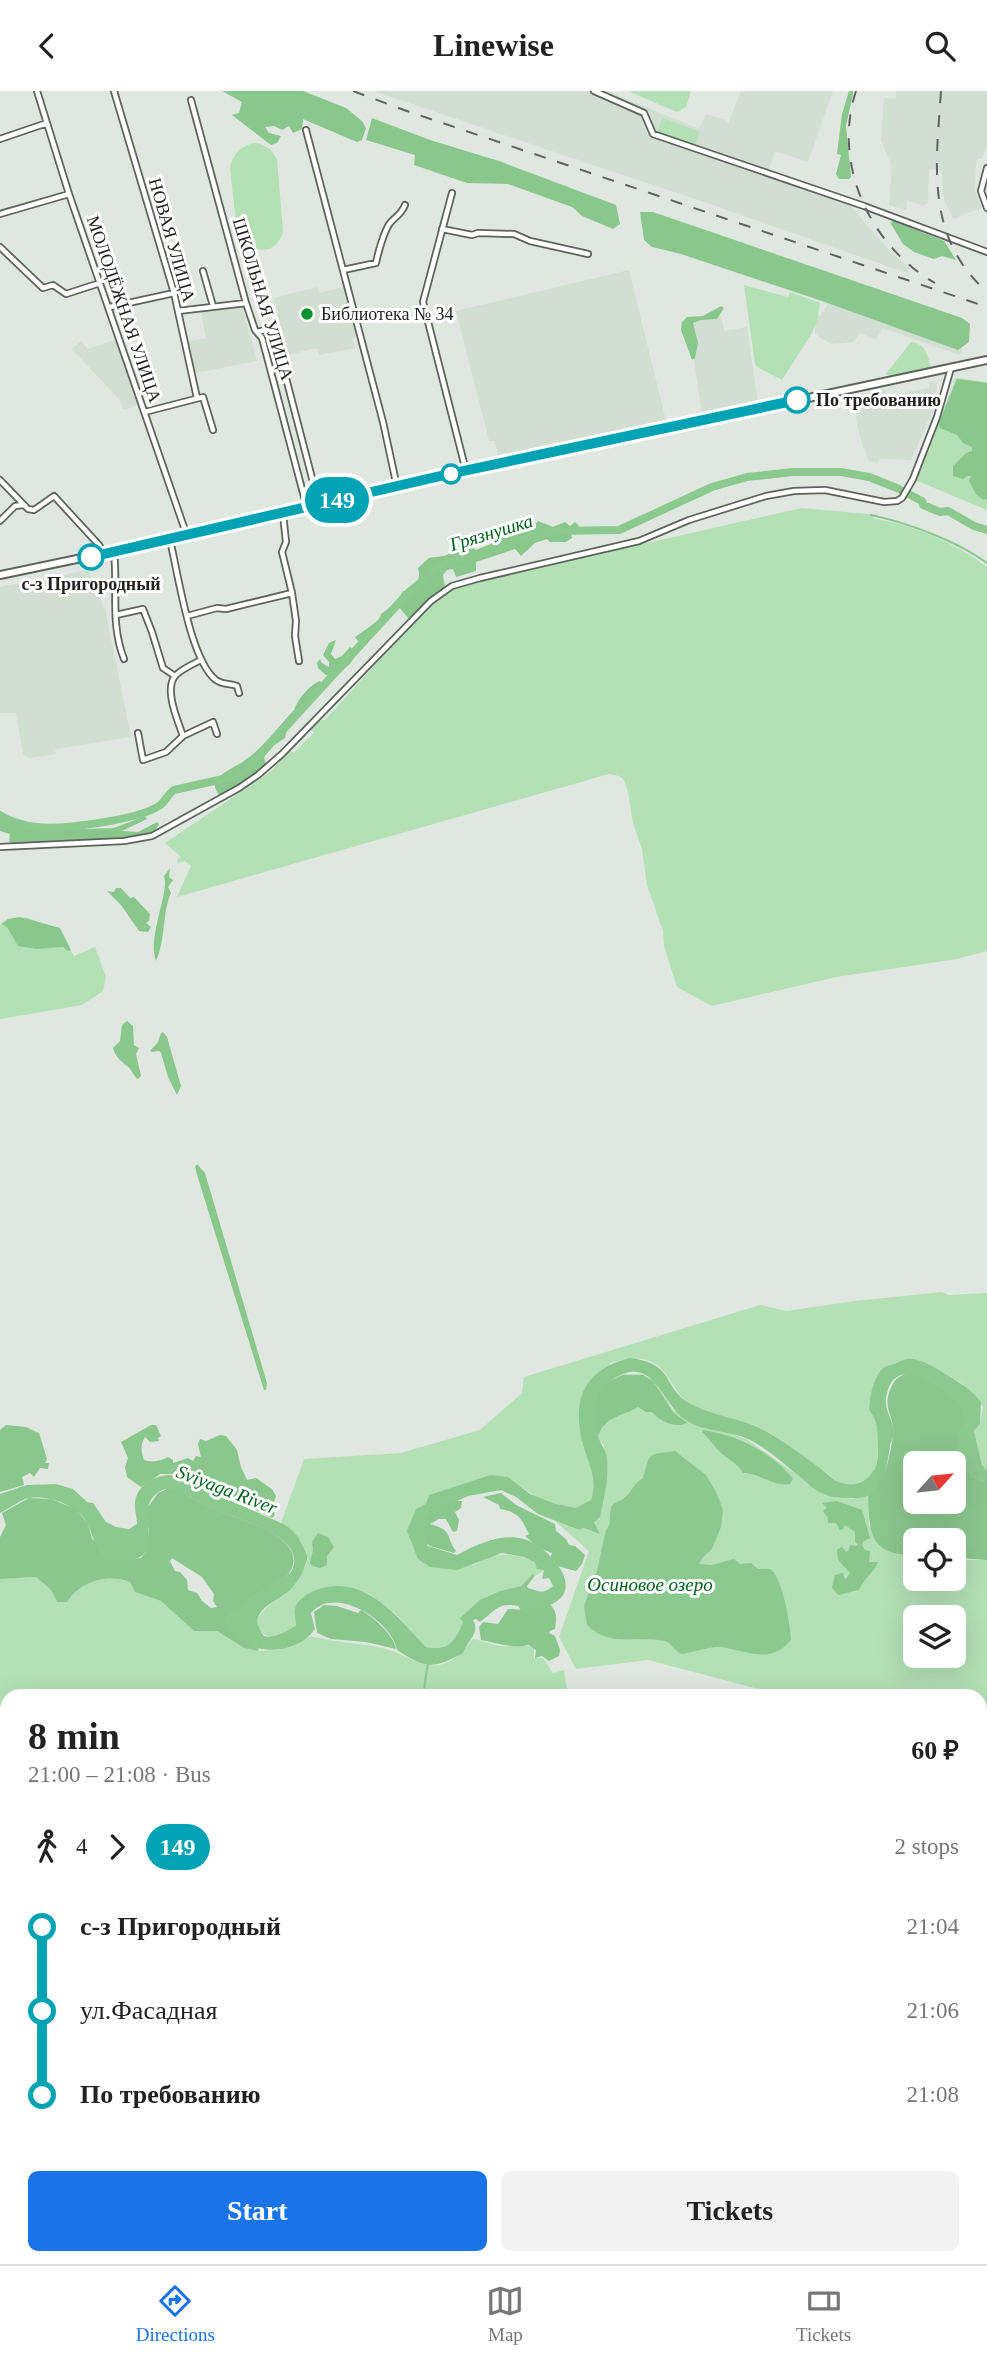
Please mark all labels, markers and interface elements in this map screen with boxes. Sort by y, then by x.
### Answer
icon: back [28,27,66,65]
text: Linewise [433,27,554,63]
icon: search [921,27,959,65]
street label: НОВАЯ УЛИЦА [145,176,199,304]
street label: МОЛОДЁЖНАЯ УЛИЦА [83,213,165,405]
street label: ШКОЛЬНАЯ УЛИЦА [229,215,297,383]
place label: Библиотека № 34 [321,304,454,324]
marker: Библиотека № 34 [299,306,315,322]
marker: По требованию [784,387,810,413]
place label: По требованию [816,390,941,410]
unlabelled marker [441,464,461,484]
line badge: 149 [297,477,377,523]
text: 149 [319,487,355,513]
water label: Грязнушка [446,510,535,555]
marker: с-з Пригородный [78,544,104,570]
place label: с-з Пригородный [21,574,161,594]
north arrow [903,1451,966,1514]
map controls [903,1451,966,1668]
water label: Sviyaga River [174,1461,281,1518]
button: locate [903,1528,966,1591]
water label: Осиновое озеро [587,1574,713,1595]
button: layers [903,1605,966,1668]
text: 8 min [28,1715,120,1757]
text: 60 ₽ [911,1736,959,1765]
text: 21:00 – 21:08 · Bus [28,1762,211,1787]
icon: walk [28,1828,66,1866]
icon: forward [98,1828,136,1866]
text: 4 [76,1834,88,1859]
text: 149 [160,1834,196,1860]
text: 2 stops [894,1834,959,1859]
text: с-з Пригородный [80,1912,281,1941]
text: 21:04 [907,1914,959,1939]
text: ул.Фасадная [80,1996,217,2025]
text: 21:06 [907,1998,959,2023]
text: По требованию [80,2080,261,2109]
text: 21:08 [907,2082,959,2107]
button: Start [28,2171,487,2251]
button: Tickets [501,2171,959,2251]
tab: Directions [136,2282,215,2346]
tab: Map [486,2282,524,2346]
tab: Tickets [796,2282,851,2346]

